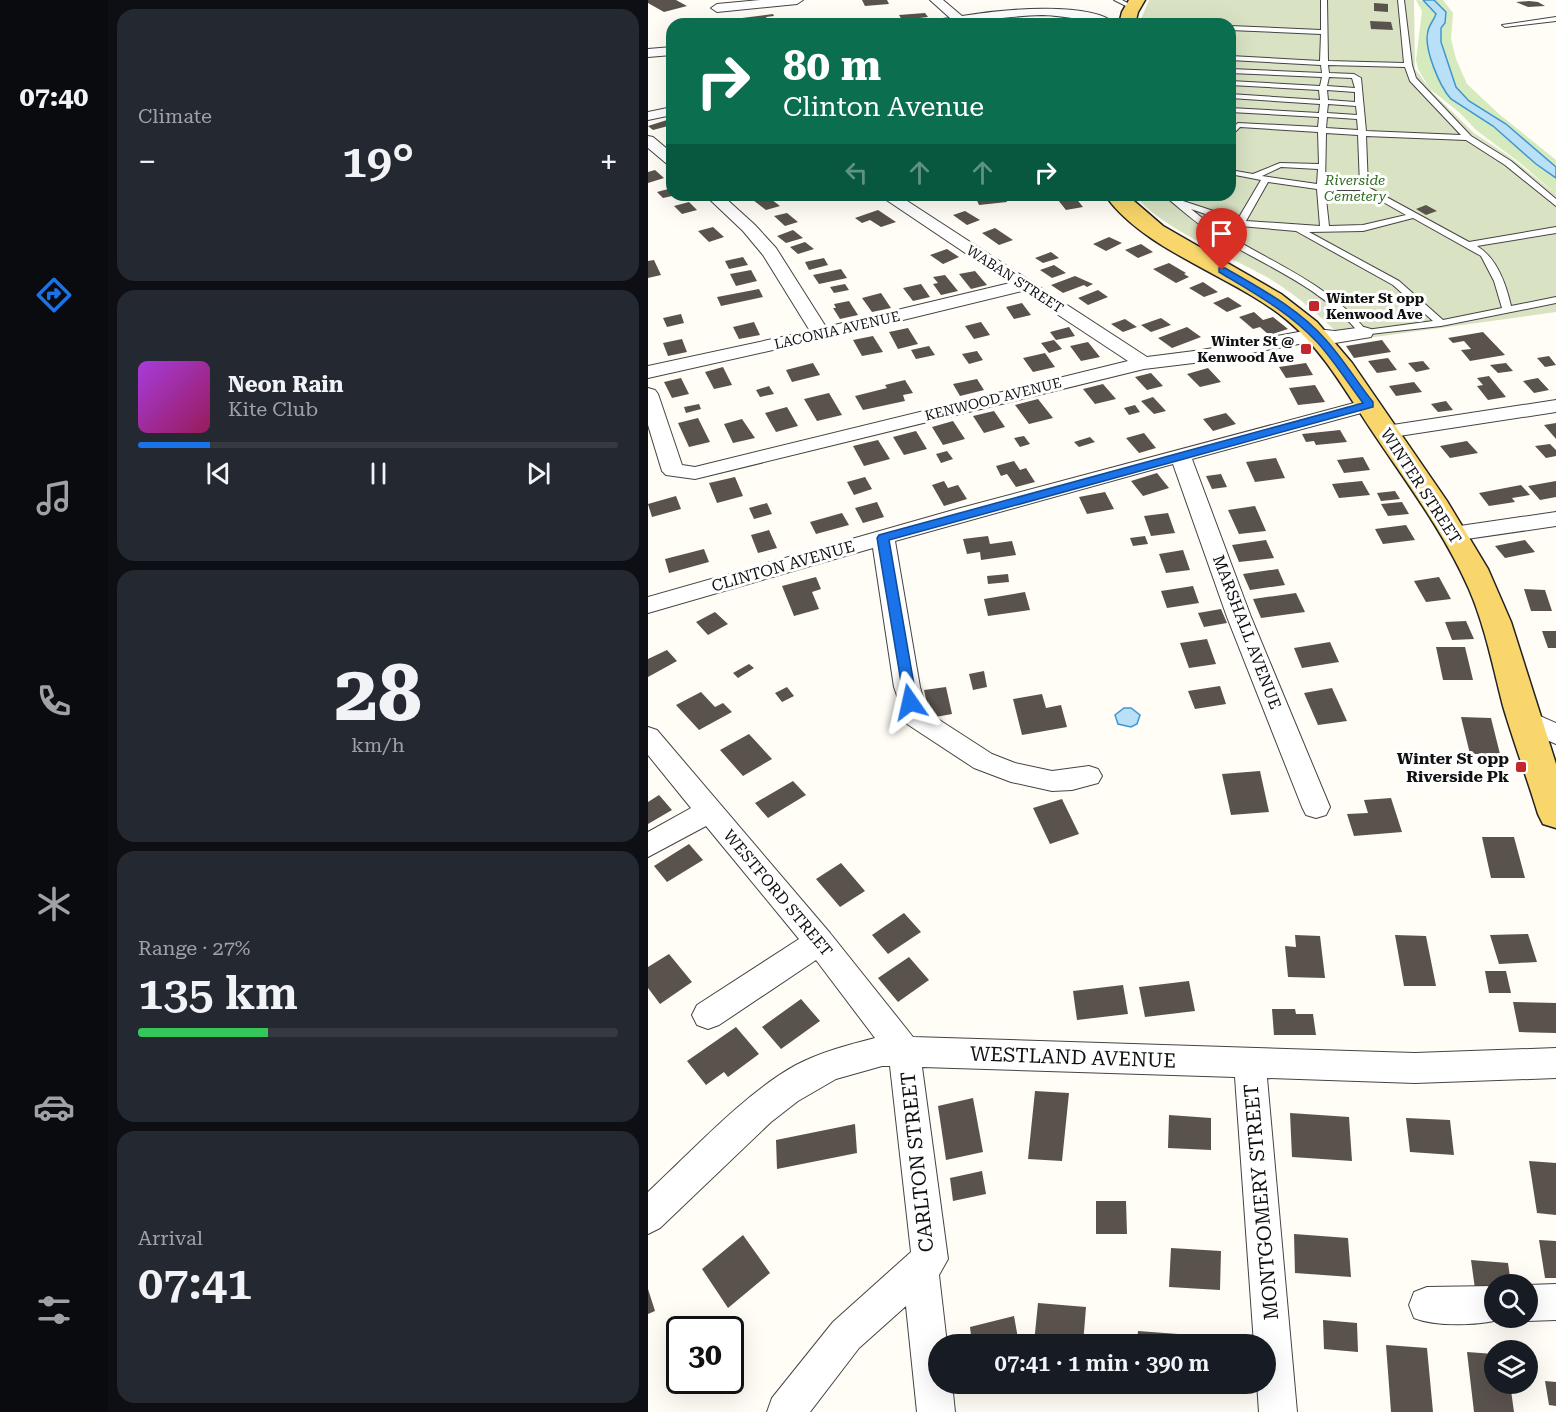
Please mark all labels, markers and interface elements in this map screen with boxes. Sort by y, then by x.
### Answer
text: 80 m [783,41,881,90]
icon: right [684,42,762,120]
text: 07:40 [20,81,88,113]
text: Clinton Avenue [783,91,984,123]
text: Climate [138,104,212,128]
text: 19° [342,135,414,188]
text: − [138,142,156,181]
text: + [600,142,618,181]
icon: left [840,156,873,189]
icon: ahead [903,156,936,189]
icon: ahead [966,156,999,189]
icon: right [1029,156,1062,189]
park label: Riverside Cemetery [1324,172,1387,204]
pin [1196,208,1247,270]
icon: arrive [1205,217,1238,250]
street label: WABAN STREET [964,242,1066,316]
icon: directions [33,274,75,316]
place label: Winter St opp Kenwood Ave [1326,290,1424,322]
marker: Winter St opp Kenwood Ave [1307,299,1321,313]
street label: LACONIA AVENUE [773,308,901,352]
place label: Winter St @ Kenwood Ave [1197,333,1294,365]
marker: Winter St @ Kenwood Ave [1299,342,1313,356]
text: Neon Rain [228,372,343,397]
street label: KENWOOD AVENUE [923,374,1063,424]
text: Kite Club [228,397,318,421]
street label: WINTER STREET [1377,425,1466,548]
icon: previous [202,457,235,490]
icon: pause [362,457,395,490]
icon: next [522,457,555,490]
icon: music [33,477,75,519]
street label: CLINTON AVENUE [709,537,857,595]
street label: MARSHALL AVENUE [1209,552,1285,712]
text: 28 [334,648,422,739]
position arrow [878,670,942,734]
icon: phone [33,680,75,722]
text: km/h [351,733,405,757]
place label: Winter St opp Riverside Pk [1397,749,1509,786]
marker: Winter St opp Riverside Pk [1514,760,1528,774]
street label: WESTFORD STREET [720,826,837,960]
icon: climate [33,883,75,925]
text: Range · 27% [138,936,250,960]
text: 135 km [138,967,298,1020]
street label: WESTLAND AVENUE [970,1041,1176,1073]
street label: CARLTON STREET [896,1070,938,1254]
street label: MONTGOMERY STREET [1239,1083,1283,1321]
icon: car [33,1086,75,1128]
text: Arrival [138,1226,203,1250]
text: 07:41 [138,1257,252,1310]
map controls [1484,1274,1538,1394]
button: search [1484,1274,1538,1328]
icon: filters [33,1289,75,1331]
speed limit sign: 30 [666,1316,744,1394]
button: layers [1484,1340,1538,1394]
text: 07:41 · 1 min · 390 m [995,1351,1209,1376]

